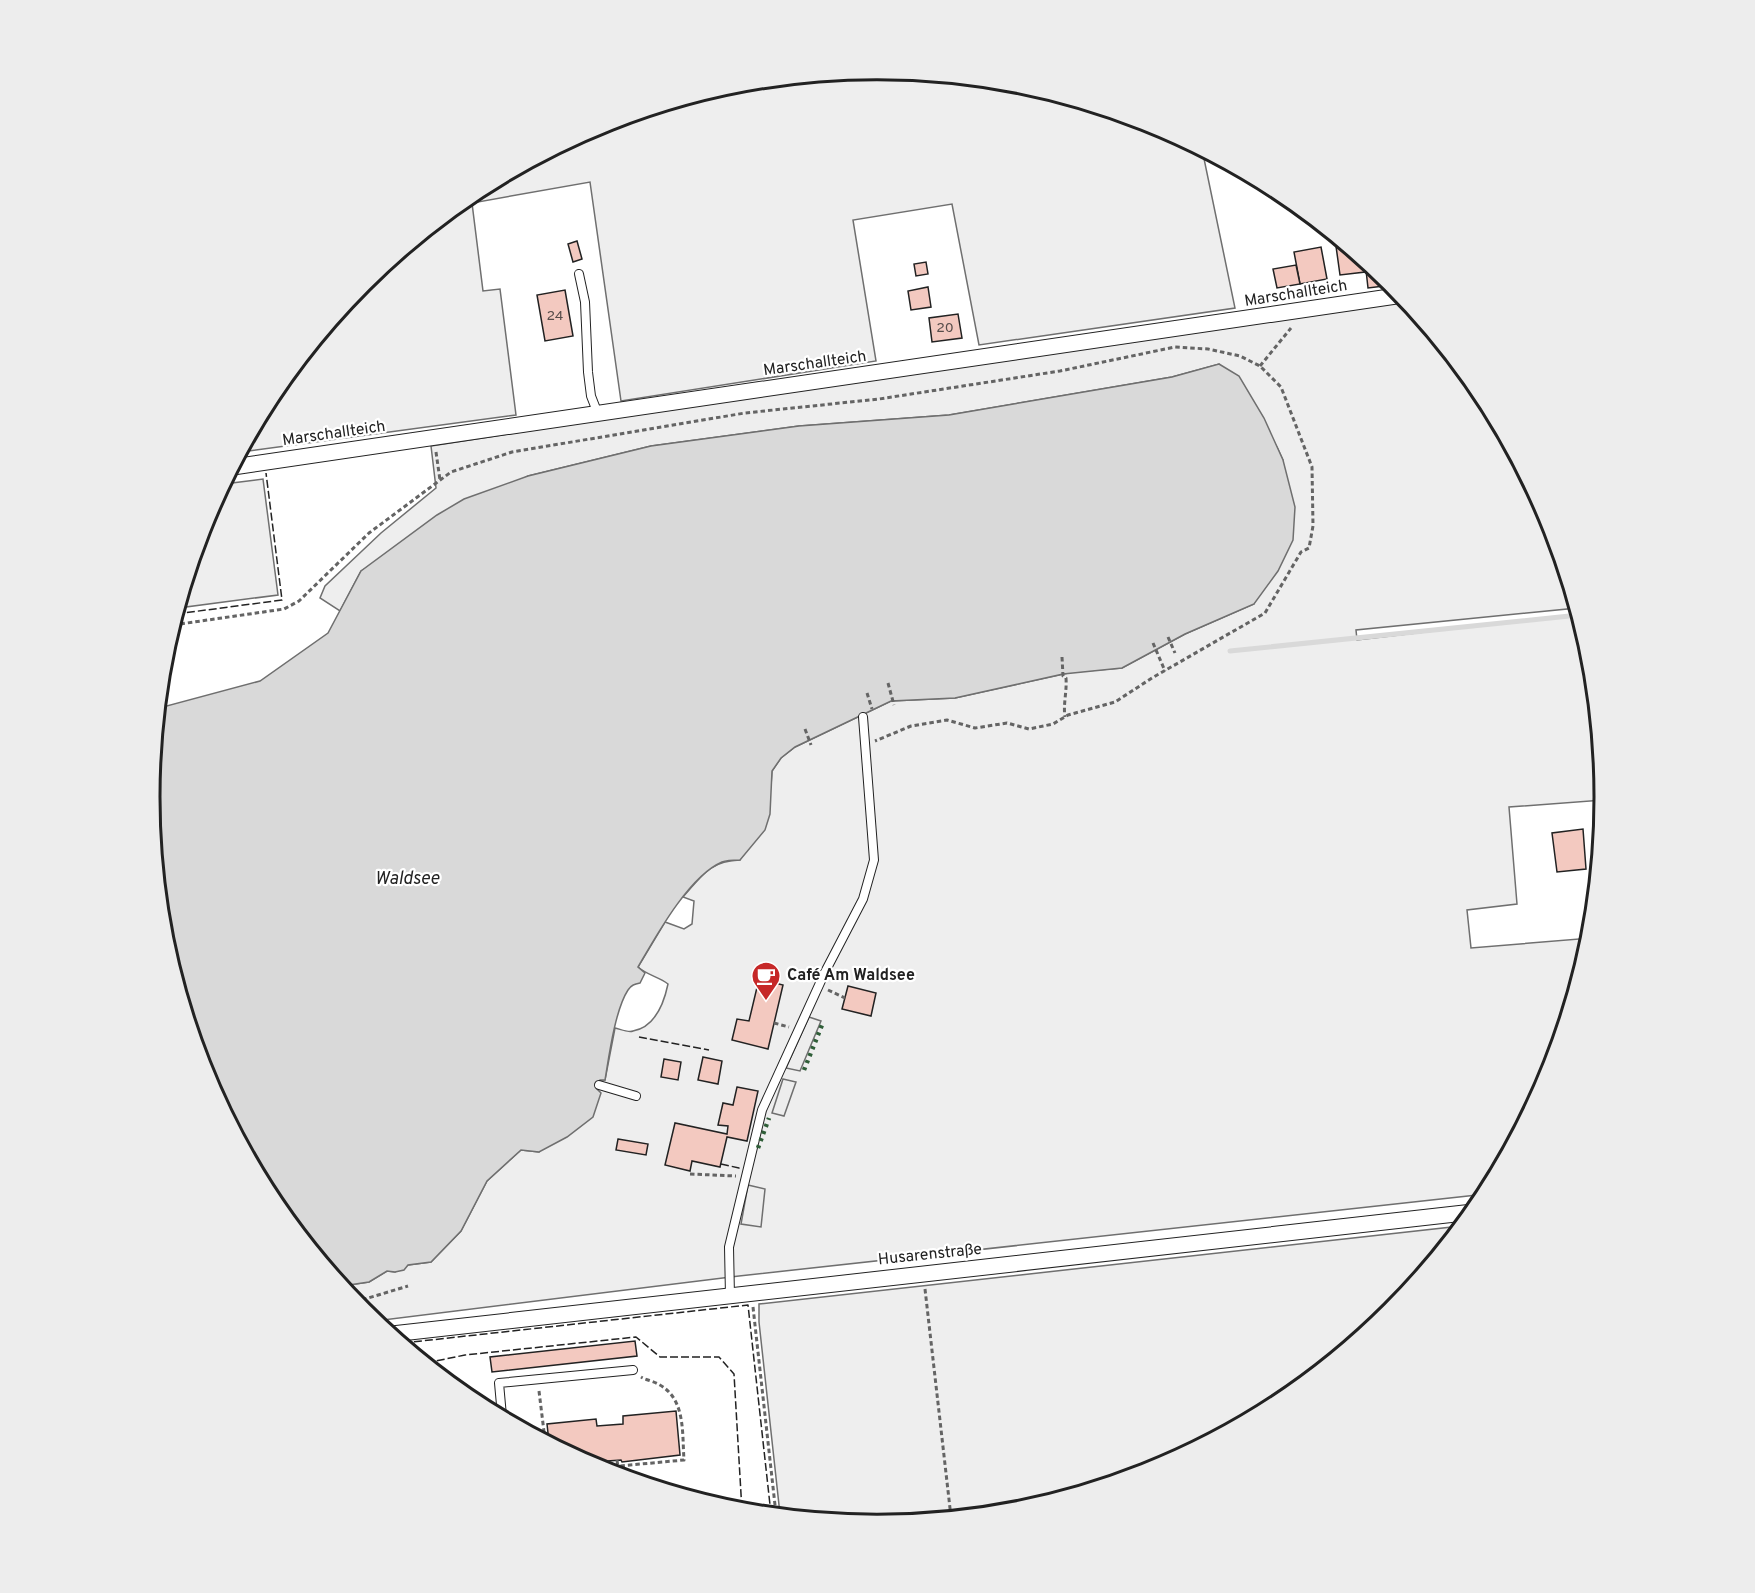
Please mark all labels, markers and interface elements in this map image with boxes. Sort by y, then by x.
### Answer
street label: Marschallteich [1243,276,1349,312]
house number: 24 [546,308,564,325]
house number: 20 [936,320,954,337]
street label: Marschallteich [762,347,868,381]
street label: Marschallteich [281,417,387,451]
water label: Waldsee [375,868,440,891]
cafe icon: Café Am Waldsee [750,960,782,1002]
place label: Café Am Waldsee [787,966,915,986]
street label: Husarenstraße [877,1240,983,1270]

